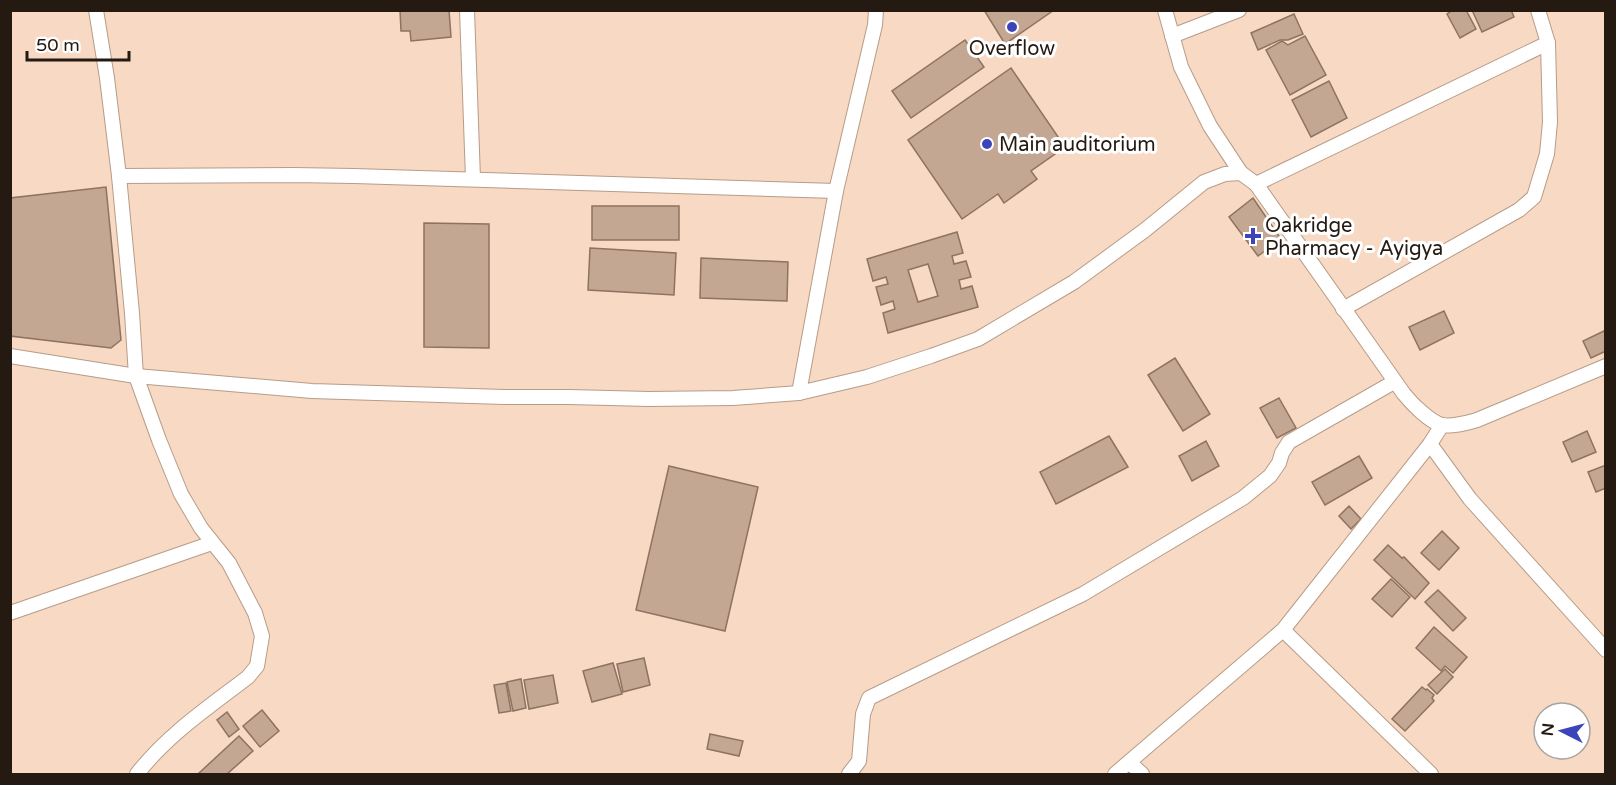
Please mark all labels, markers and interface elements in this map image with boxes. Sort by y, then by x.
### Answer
marker: Overflow [1005,20,1019,34]
scale bar [27,24,129,62]
text: 50 m [36,34,80,56]
place label: Overflow [969,37,1055,61]
place label: Main auditorium [999,133,1156,157]
marker: Main auditorium [980,137,994,151]
place label: Oakridge Pharmacy - Ayigya [1265,214,1443,261]
marker: Oakridge Pharmacy - Ayigya [1246,229,1260,243]
north arrow [1532,701,1592,761]
text: N [1537,722,1559,737]

